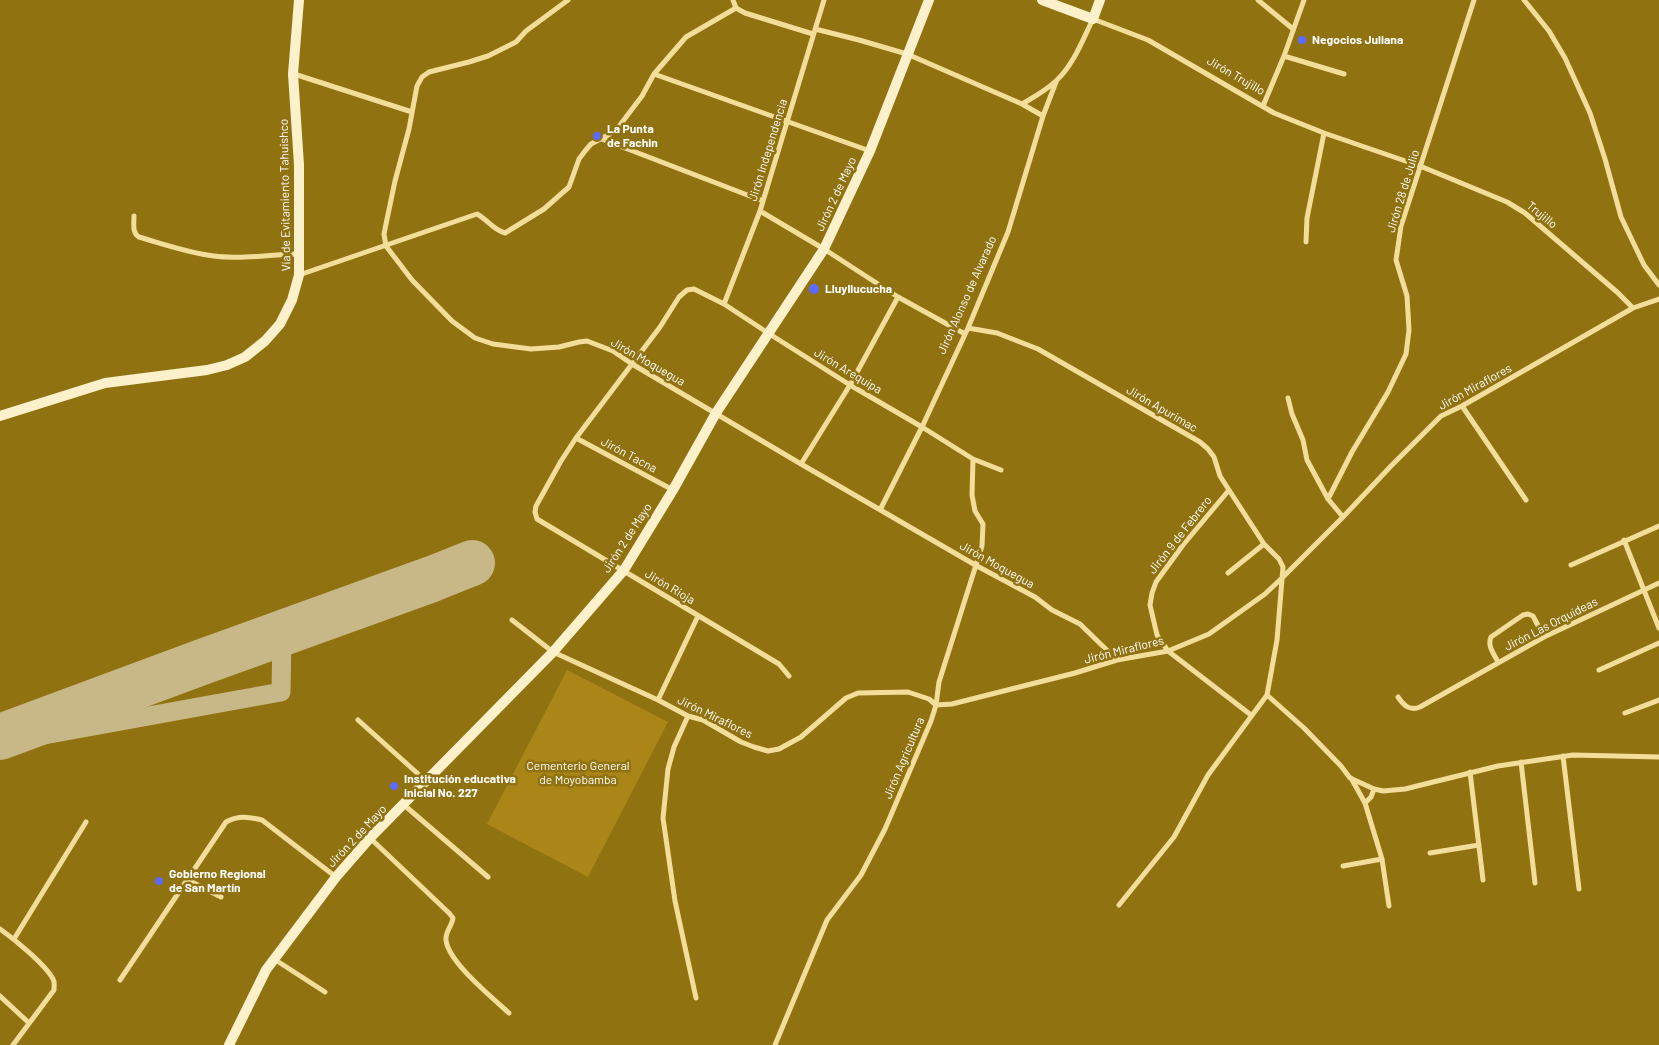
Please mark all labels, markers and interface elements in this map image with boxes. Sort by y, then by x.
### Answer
place label: Negocios Juliana [1312,33,1403,47]
marker: Negocios Juliana [1296,34,1308,46]
street label: Jirón Trujillo [1204,54,1268,98]
street label: Jirón Independencia [746,97,790,203]
street label: Vía de Evitamiento Tahuishco [276,119,294,271]
place label: La Punta de Fachin [607,122,658,150]
marker: La Punta de Fachin [591,130,603,142]
street label: Jirón 28 de Julio [1384,148,1422,234]
street label: Jirón 2 de Mayo [813,155,859,233]
street label: Trujillo [1524,198,1560,232]
street label: Jirón Alonso de Alvarado [934,234,1000,356]
marker: Lluyllucucha [807,282,821,296]
place label: Lluyllucucha [825,282,892,296]
street label: Jirón Moquegua [608,335,688,389]
street label: Jirón Arequipa [812,345,884,397]
street label: Jirón Miraflores [1436,361,1514,413]
street label: Jirón Apurimac [1124,383,1200,435]
street label: Jirón Tacna [599,434,659,476]
street label: Jirón 9 de Febrero [1145,493,1215,577]
street label: Jirón 2 de Mayo [599,500,655,576]
street label: Jirón Moquegua [957,539,1037,591]
street label: Jirón Rioja [642,567,698,607]
street label: Jirón Las Orquídeas [1502,594,1600,654]
street label: Jirón Miraflores [1083,633,1165,667]
street label: Jirón Miraflores [675,693,755,741]
street label: Jirón Agricultura [880,715,928,801]
park label: Cementerio General de Moyobamba [526,759,630,787]
place label: Institución educativa inicial No. 227 [404,772,516,800]
marker: Institución educativa inicial No. 227 [388,780,400,792]
street label: Jirón 2 de Mayo [324,802,390,870]
place label: Gobierno Regional de San Martín [169,867,266,895]
marker: Gobierno Regional de San Martín [153,875,165,887]

